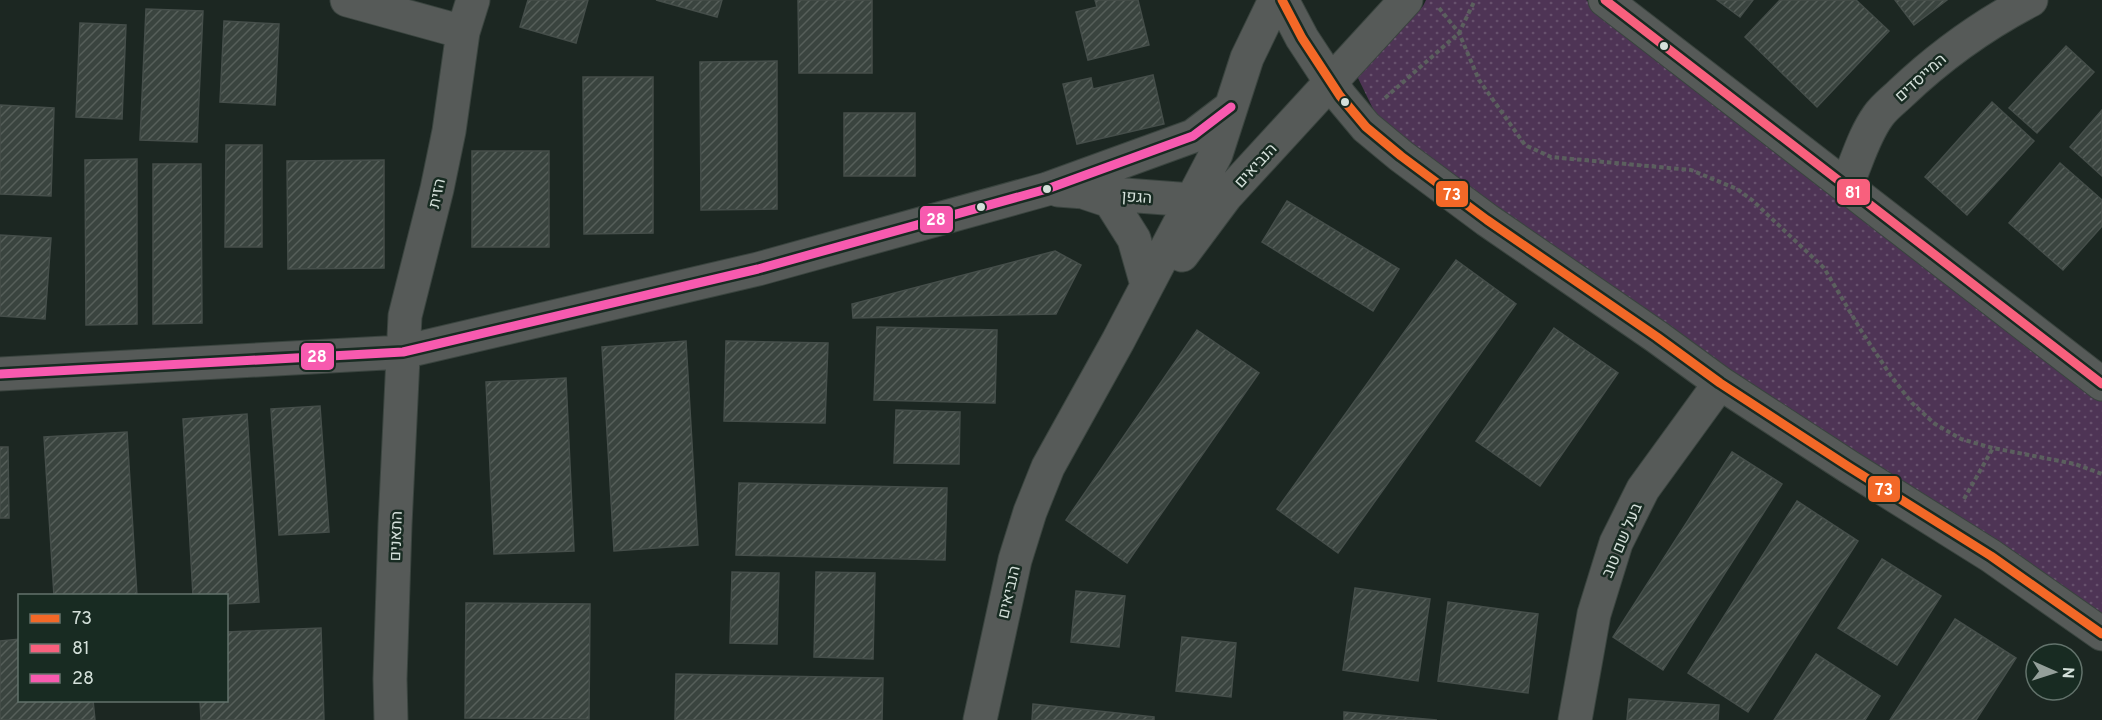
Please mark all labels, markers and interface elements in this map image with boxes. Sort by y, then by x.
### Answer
unlabelled marker [1658,40,1670,52]
street label: המייסדים [1891,50,1951,107]
unlabelled marker [1339,96,1351,108]
street label: הנביאים [1231,140,1282,193]
street label: הזית [425,177,451,210]
line badge: 81 [1836,178,1871,206]
line badge: 73 [1435,180,1469,208]
unlabelled marker [1041,183,1053,195]
text: 81 [1845,184,1861,204]
text: 73 [1443,186,1461,206]
street label: הגפן [1121,187,1153,209]
unlabelled marker [975,201,987,213]
line badge: 28 [919,205,954,234]
text: 28 [926,211,946,231]
line badge: 28 [300,342,335,371]
text: 28 [307,348,327,368]
line badge: 73 [1867,475,1901,503]
text: 73 [1875,481,1893,501]
street label: בעל שם טוב [1598,500,1648,581]
street label: התאנים [386,511,408,562]
street label: הנביאים [994,564,1026,621]
legend [18,594,228,702]
text: 73 [72,608,92,631]
text: 81 [72,638,90,661]
north arrow [2024,642,2084,702]
text: N [2057,666,2077,679]
text: 28 [72,668,94,691]

